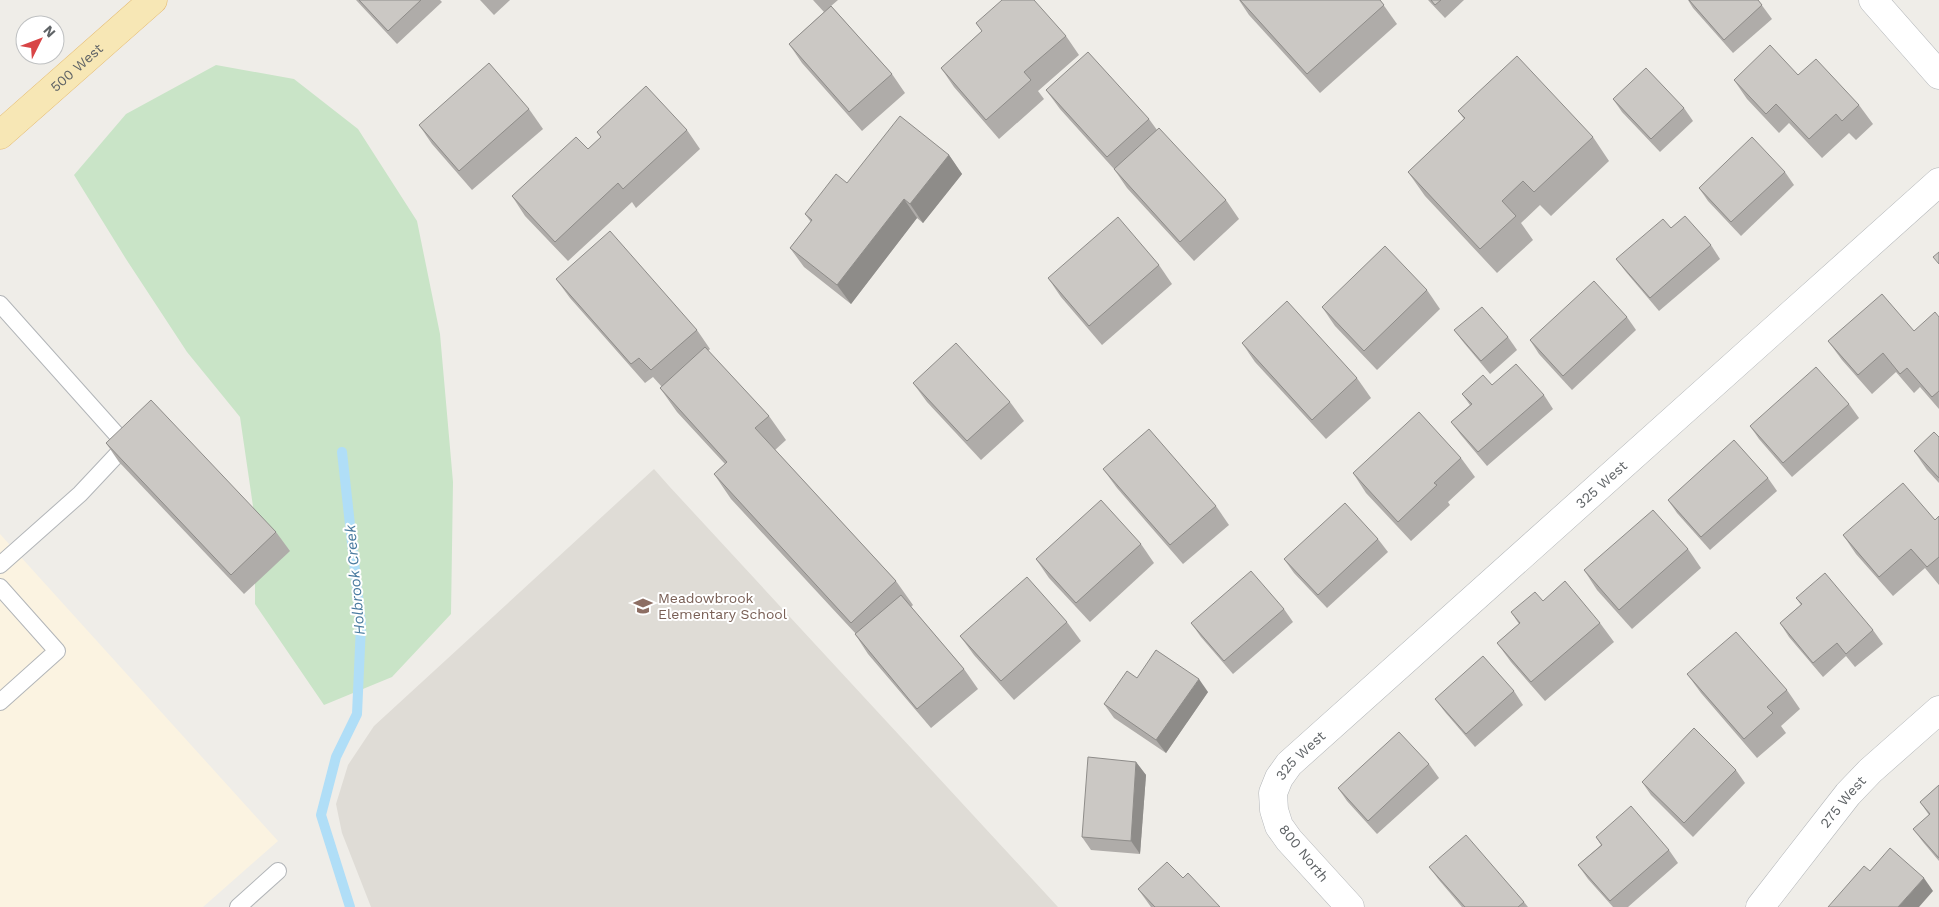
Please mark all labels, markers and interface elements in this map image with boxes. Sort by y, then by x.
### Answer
north arrow [15,15,65,65]
text: N [40,22,59,41]
street label: 500 West [47,40,106,95]
street label: 325 West [1572,457,1630,512]
water label: Holbrook Creek [341,523,369,636]
place label: Meadowbrook Elementary School [658,590,788,622]
school or university icon: Meadowbrook Elementary School [632,595,654,617]
street label: 325 West [1272,727,1328,783]
street label: 275 West [1817,772,1869,831]
street label: 800 North [1276,821,1332,885]

